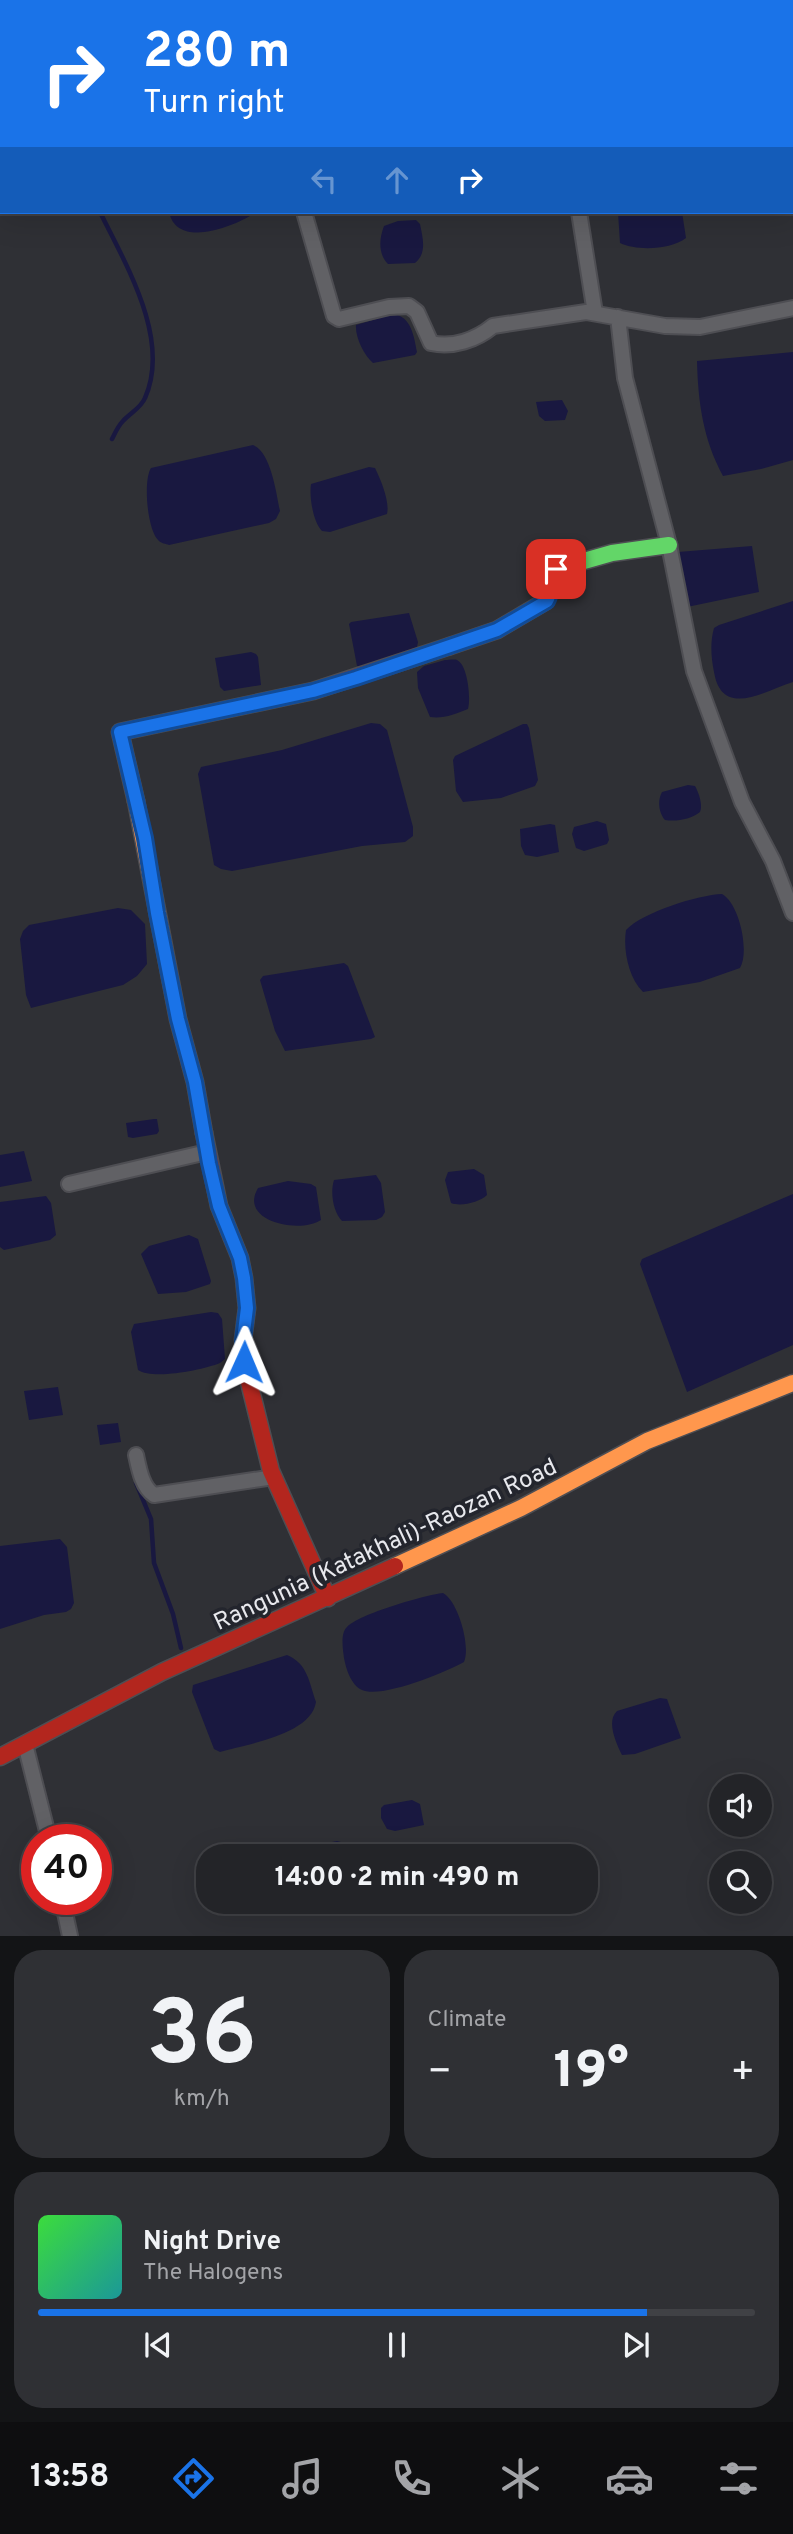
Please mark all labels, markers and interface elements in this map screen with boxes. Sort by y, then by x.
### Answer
text: 280 m [143,23,290,85]
icon: right [28,28,119,119]
text: Turn right [143,84,285,124]
icon: left [305,161,343,199]
icon: ahead [378,161,416,199]
icon: right [451,161,489,199]
pin [526,539,586,599]
icon: arrive [537,550,575,588]
position arrow [207,1325,281,1399]
street label: Rangunia (Katakhali)-Raozan Road [209,1453,562,1639]
map controls [709,1774,772,1914]
button: sound [709,1774,772,1837]
speed limit sign: 40 [21,1824,112,1915]
button: search [709,1851,772,1914]
text: 14:00 · 2 min · 490 m [275,1862,519,1895]
text: 36 [147,1982,257,2097]
text: Climate [428,2006,506,2035]
text: 19° [554,2040,629,2106]
text: − [428,2049,452,2098]
text: + [730,2049,755,2098]
text: km/h [174,2085,230,2114]
text: Night Drive [143,2226,281,2259]
text: The Halogens [143,2259,283,2288]
icon: previous [139,2326,177,2364]
icon: pause [378,2326,416,2364]
icon: next [617,2326,655,2364]
icon: directions [169,2454,218,2503]
icon: music [278,2454,327,2503]
icon: phone [387,2454,436,2503]
icon: climate [496,2454,545,2503]
icon: car [605,2454,654,2503]
icon: filters [714,2454,763,2503]
text: 13:58 [30,2458,109,2498]

